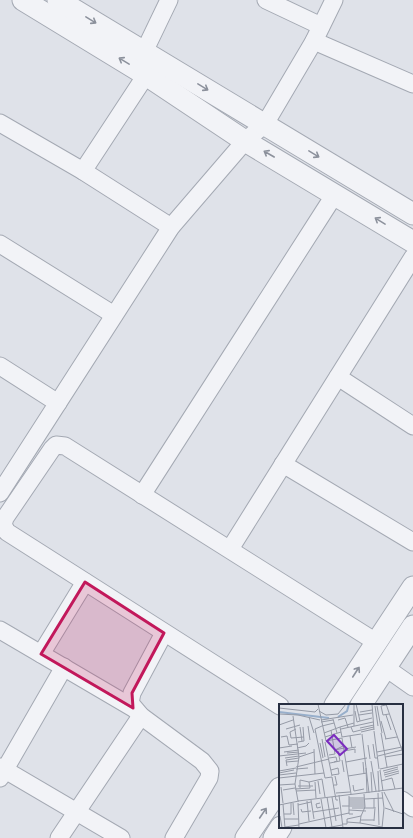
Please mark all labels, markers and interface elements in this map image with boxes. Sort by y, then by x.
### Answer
one-way arrow [85,17,97,25]
one-way arrow [118,57,130,65]
one-way arrow [197,83,209,91]
one-way arrow [263,150,275,158]
one-way arrow [308,150,320,158]
one-way arrow [374,217,386,225]
one-way arrow [352,667,360,678]
inset map [279,704,403,828]
one-way arrow [259,808,267,819]

